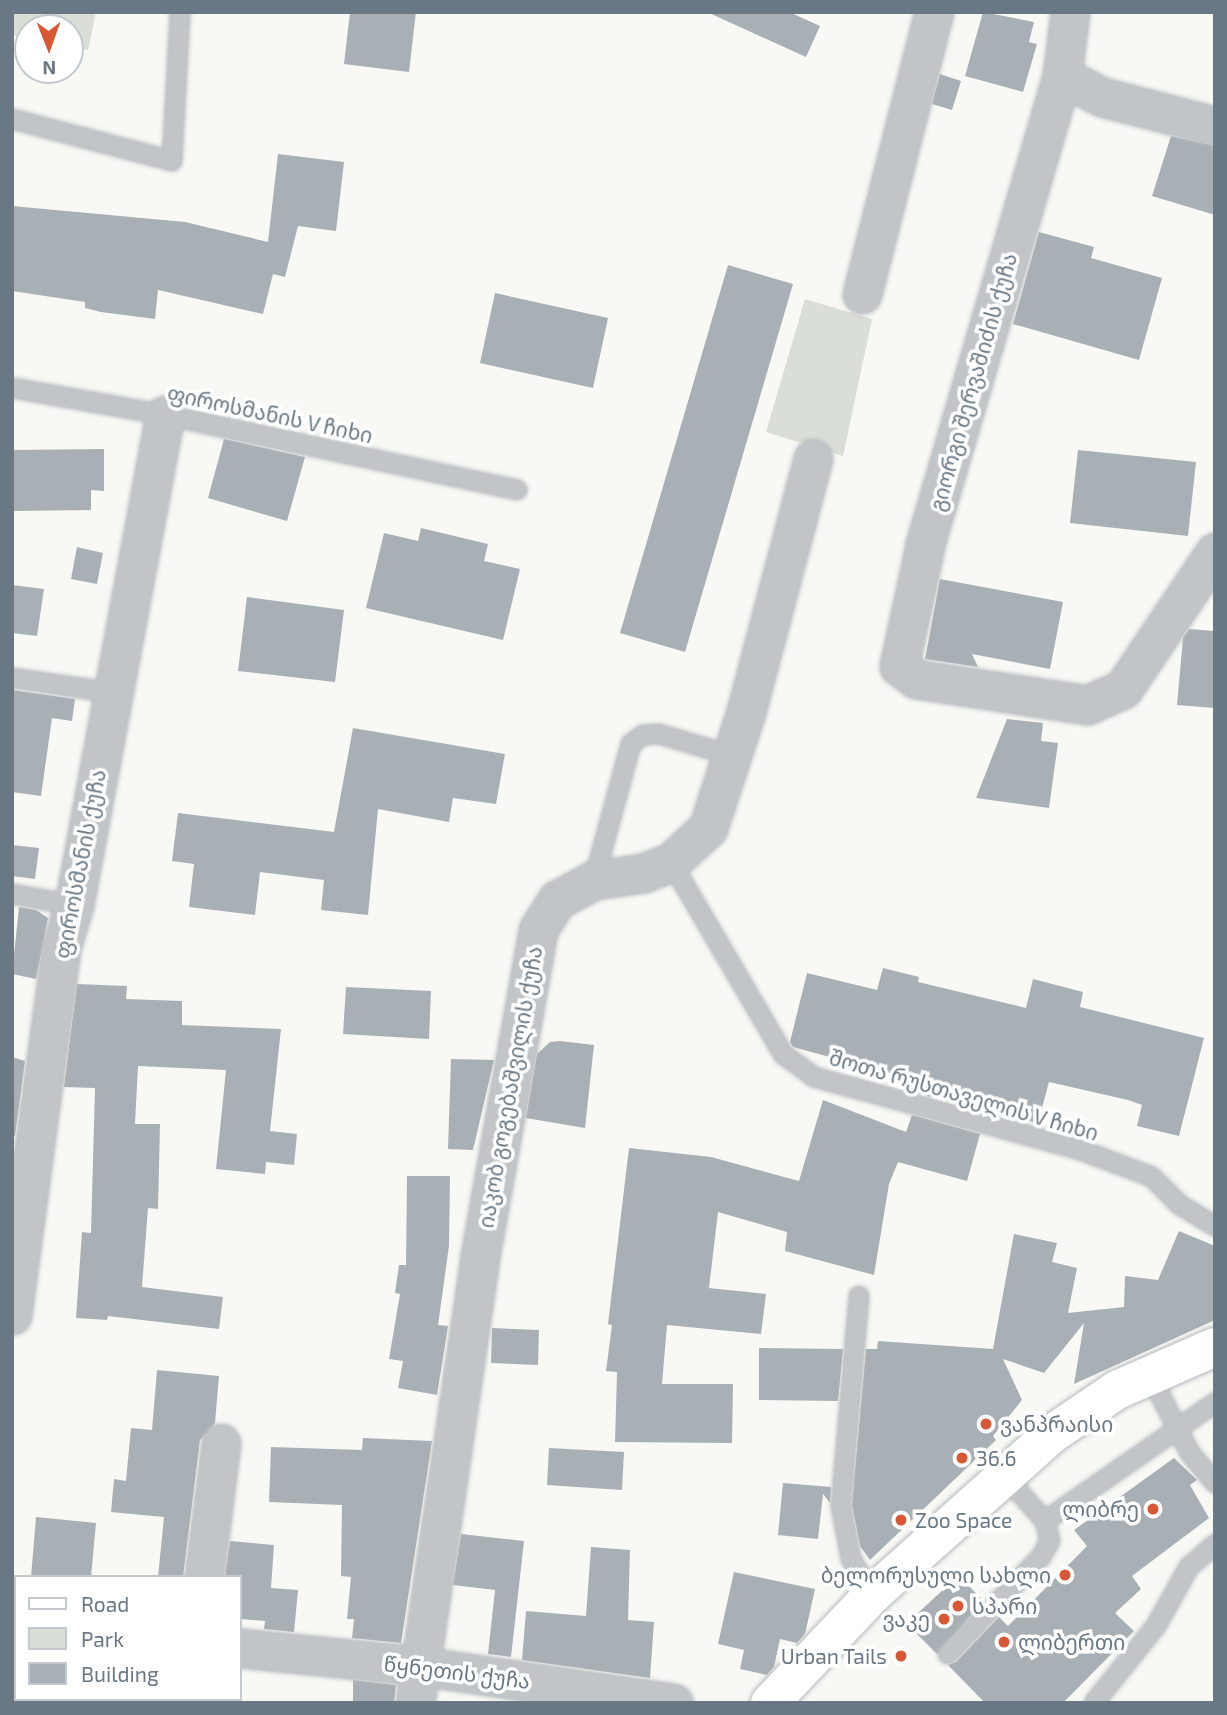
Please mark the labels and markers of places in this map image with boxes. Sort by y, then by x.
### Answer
place label: ვანპრაისი [1000,1411,1113,1437]
marker: ვანპრაისი [978,1416,994,1432]
place label: 36.6 [976,1445,1017,1471]
marker: 36.6 [954,1450,970,1466]
place label: ლიბრე [1062,1496,1139,1522]
marker: ლიბრე [1145,1501,1161,1517]
place label: Zoo Space [915,1507,1012,1533]
marker: Zoo Space [893,1512,909,1528]
place label: ბელორუსული სახლი [821,1562,1051,1588]
marker: ბელორუსული სახლი [1057,1567,1073,1583]
place label: სპარი [972,1593,1037,1619]
marker: სპარი [950,1598,966,1614]
place label: ვაკე [882,1606,930,1632]
marker: ვაკე [936,1611,952,1627]
place label: ლიბერთი [1018,1629,1125,1655]
marker: ლიბერთი [996,1634,1012,1650]
place label: Urban Tails [780,1643,887,1669]
marker: Urban Tails [893,1648,909,1664]

